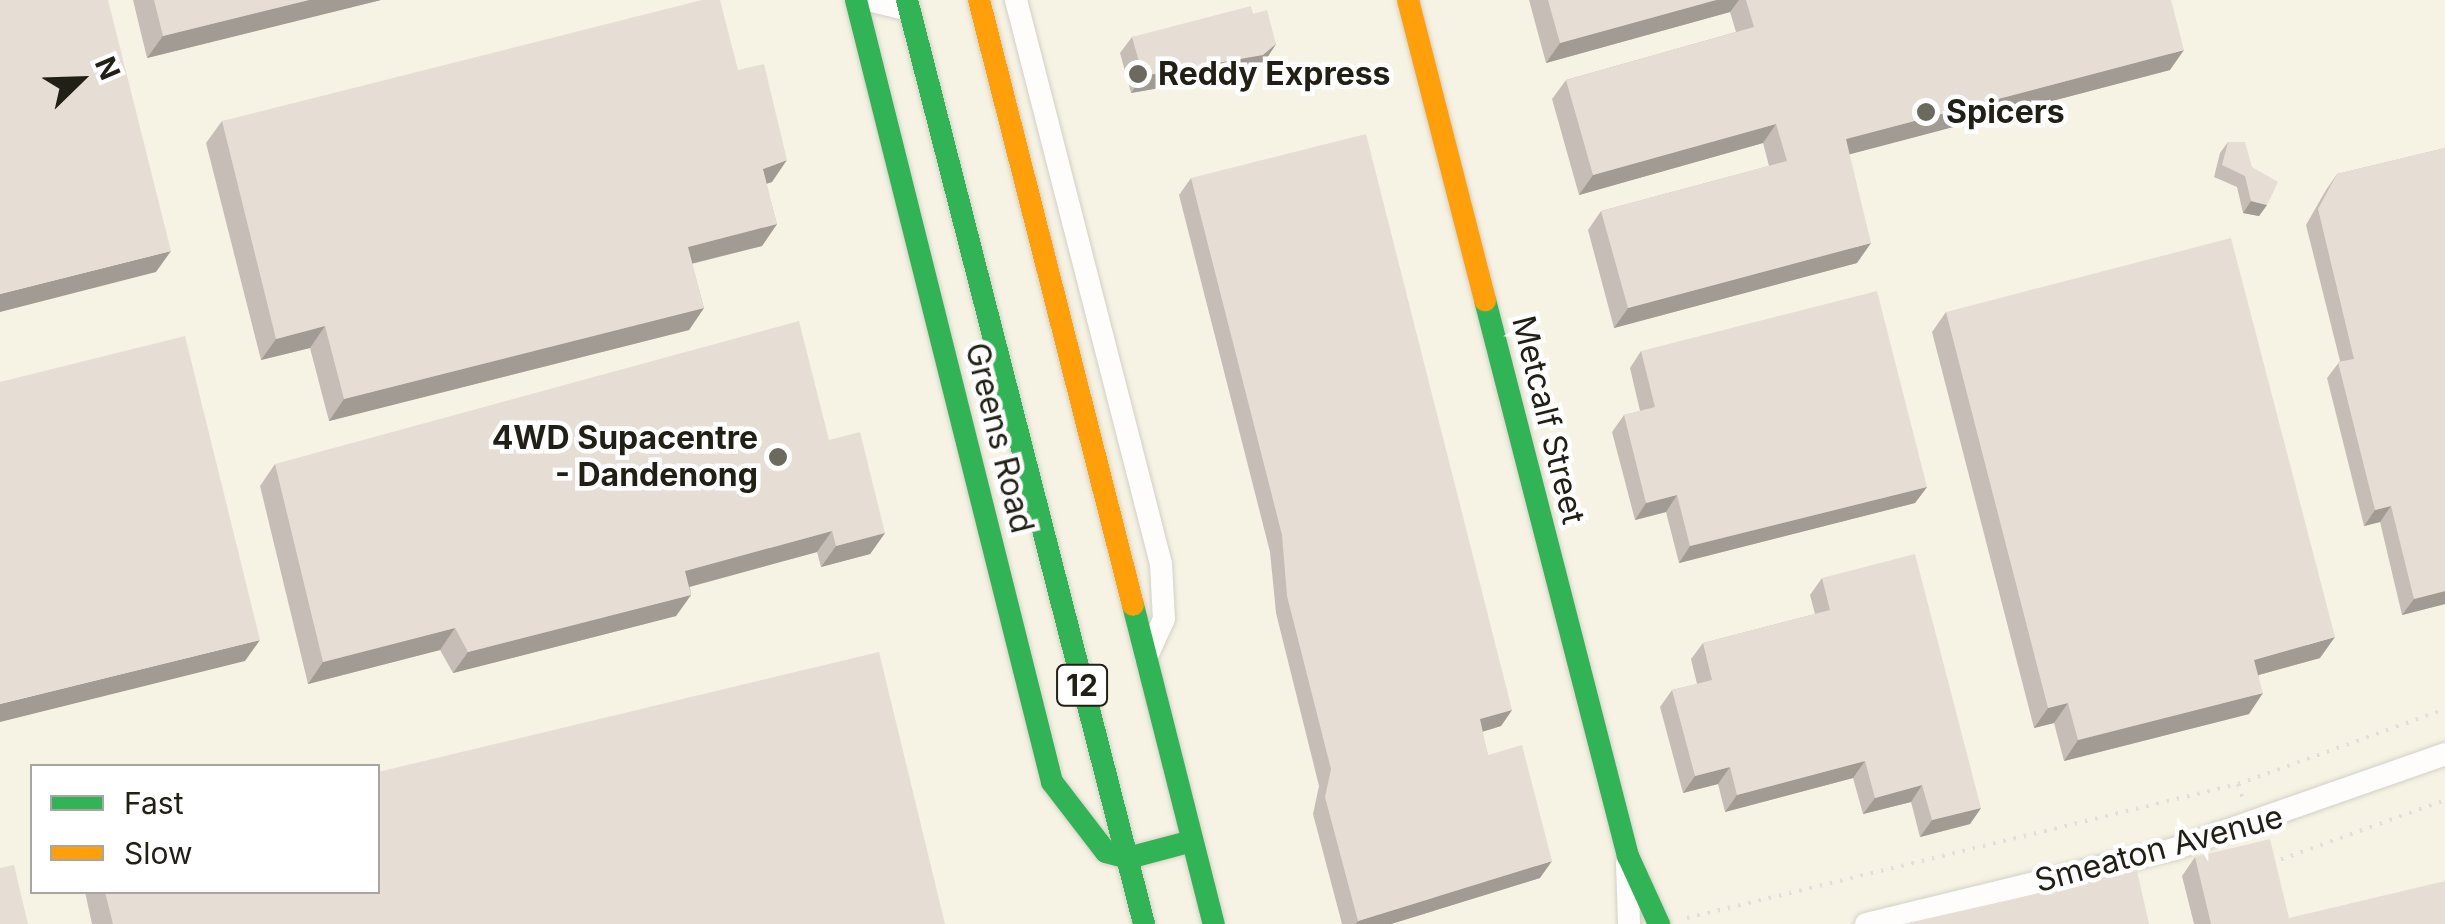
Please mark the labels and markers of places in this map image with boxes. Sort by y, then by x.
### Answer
place label: Reddy Express [1158,55,1391,93]
marker: Reddy Express [1127,63,1149,85]
place label: Spicers [1946,93,2065,131]
marker: Spicers [1915,101,1937,123]
place label: 4WD Supacentre - Dandenong [492,420,758,495]
marker: 4WD Supacentre - Dandenong [767,446,789,468]

